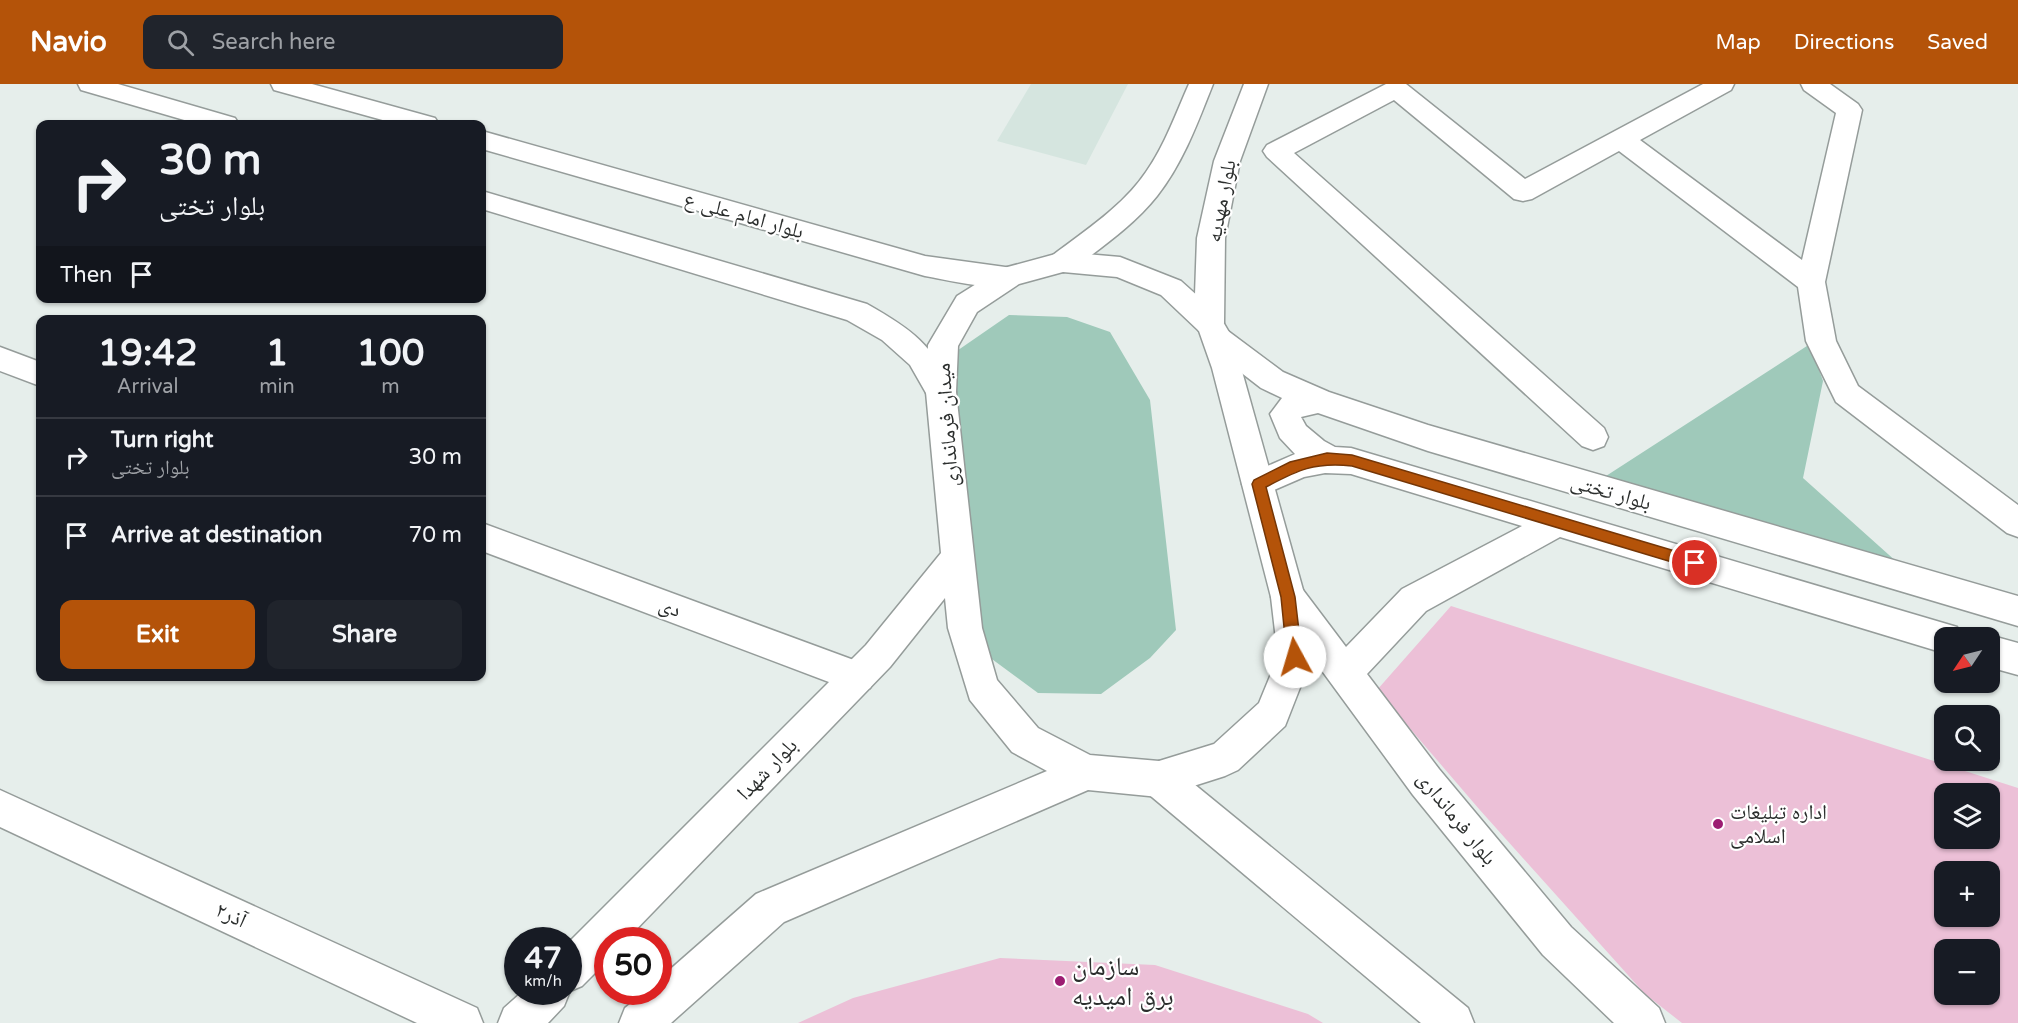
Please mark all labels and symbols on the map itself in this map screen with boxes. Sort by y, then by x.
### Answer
street label: بلوار مهدیه [1201,158,1242,244]
street label: بلوار امام علی ع [681,186,807,245]
street label: میدان فرمانداری [931,362,964,488]
street label: بلوار تختی [1568,469,1654,516]
pin [1669,537,1720,588]
street label: دی [655,592,684,623]
position arrow [1263,625,1327,689]
north arrow [1934,627,2000,693]
street label: بلوار شهدا [732,733,803,805]
street label: بلوار فرمانداری [1411,766,1502,870]
place label: اداره تبلیغات اسلامی [1730,800,1827,849]
marker: اداره تبلیغات اسلامی [1711,817,1725,831]
street label: آذر۲ [211,898,251,934]
speed limit sign: 50 [594,927,672,1005]
place label: سازمان برق امیدیه [1072,951,1174,1012]
marker: سازمان برق امیدیه [1053,974,1067,988]

